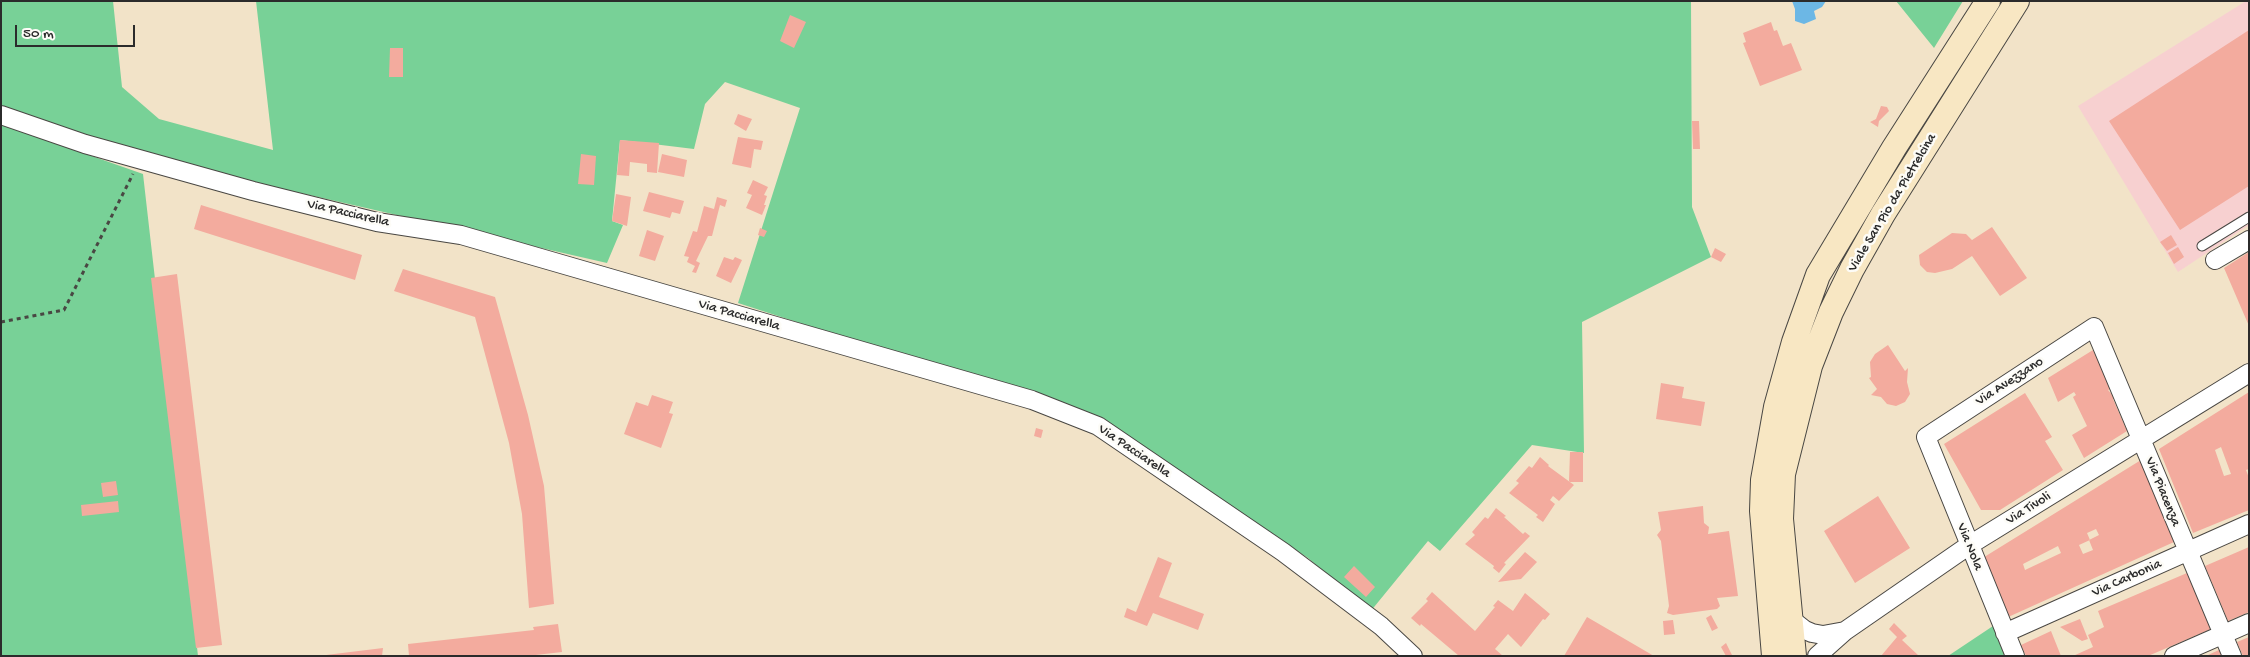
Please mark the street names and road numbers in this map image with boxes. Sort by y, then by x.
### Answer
street label: Viale San Pio da Pietrelcina [1845,131,1941,275]
street label: Via Pacciarella [305,196,391,232]
street label: Via Pacciarella [696,296,782,336]
street label: Via Avezzano [1973,354,2047,410]
street label: Via Pacciarella [1095,422,1173,482]
street label: Via Piacenza [2141,455,2183,529]
street label: Via Tivoli [2003,489,2055,529]
street label: Via Nola [1952,521,1986,573]
street label: Via Carbonia [2090,556,2164,602]

